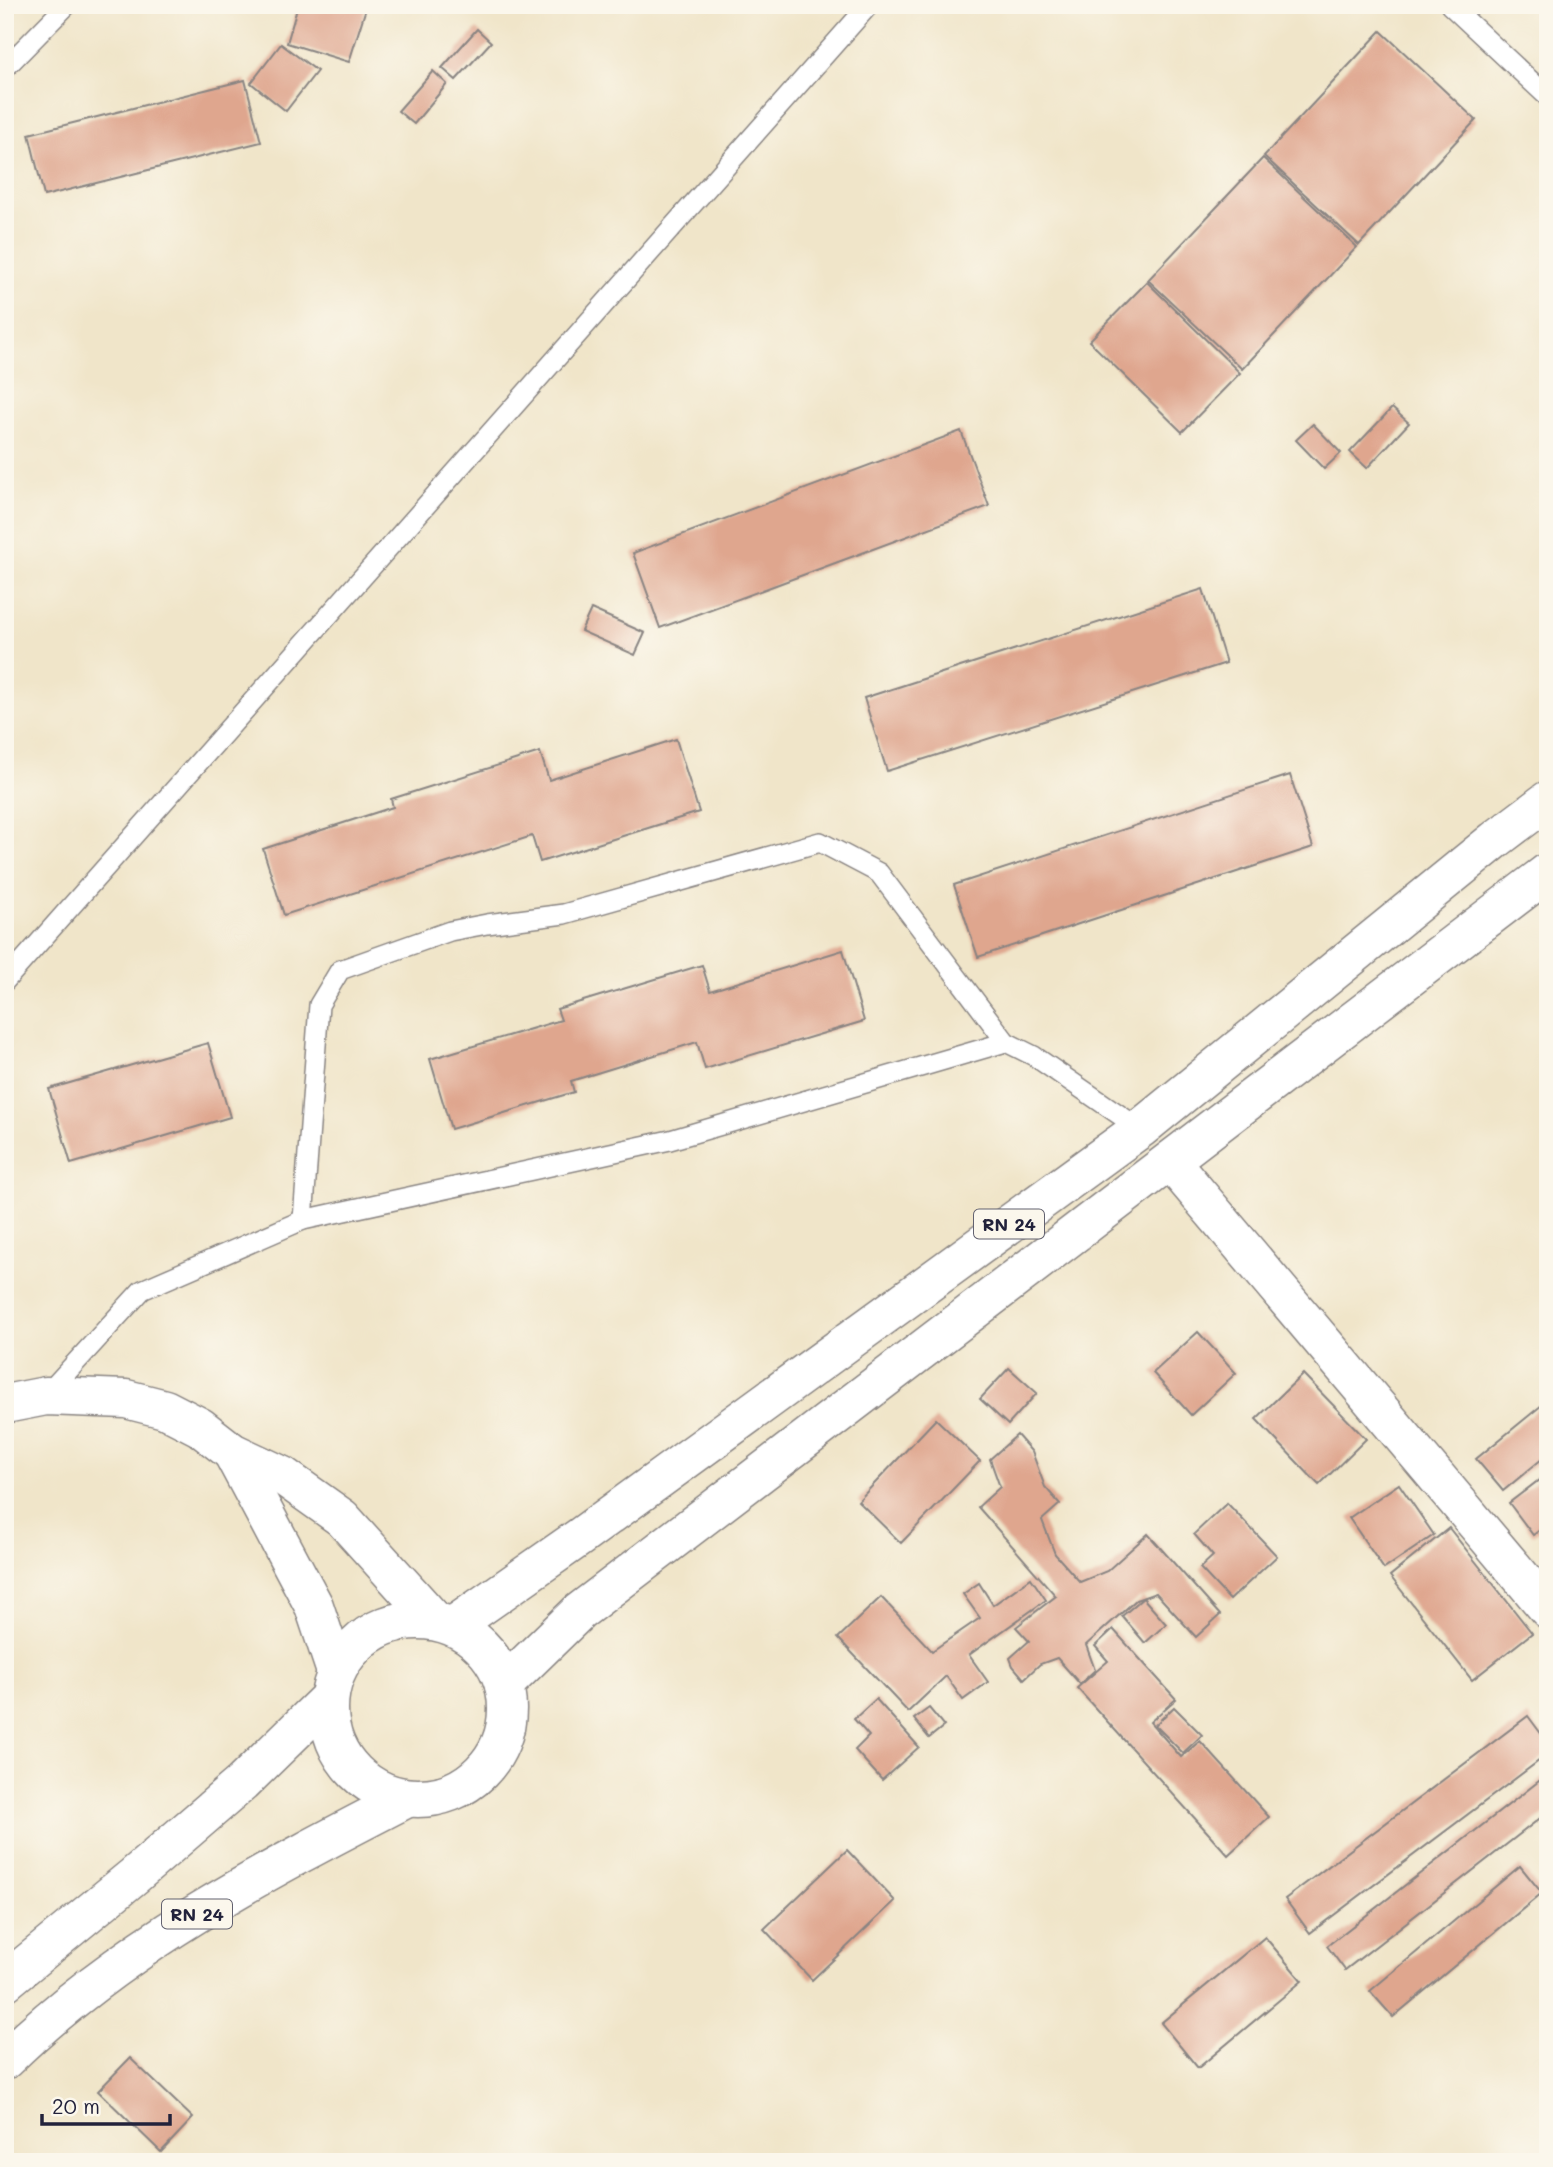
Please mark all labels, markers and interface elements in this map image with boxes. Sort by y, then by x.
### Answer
road number: RN 24 [974,1210,1044,1238]
road number: RN 24 [162,1900,232,1928]
scale bar [42,2083,170,2127]
text: 20 m [52,2092,100,2119]

